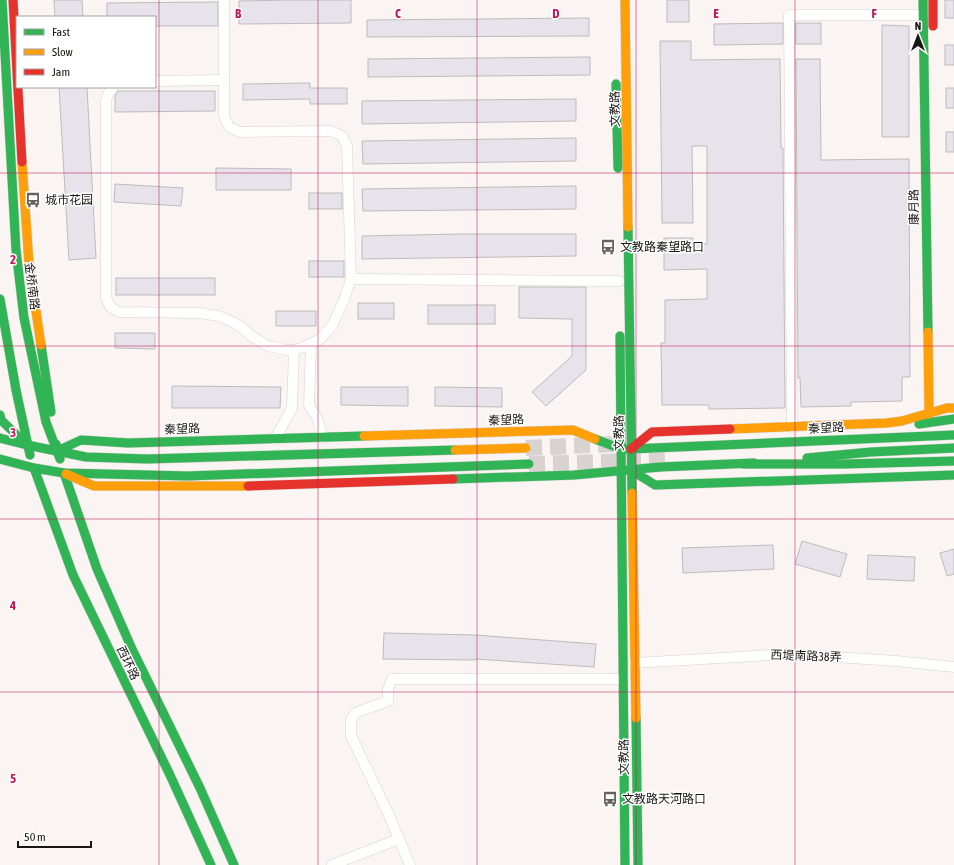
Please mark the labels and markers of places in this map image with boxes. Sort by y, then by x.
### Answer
bus stop icon: 城市花园 [24,191,42,209]
place label: 城市花园 [45,193,93,207]
bus stop icon: 文教路秦望路口 [599,238,617,256]
place label: 文教路秦望路口 [620,240,704,254]
bus stop icon: 文教路天河路口 [601,790,619,808]
place label: 文教路天河路口 [622,792,706,806]

